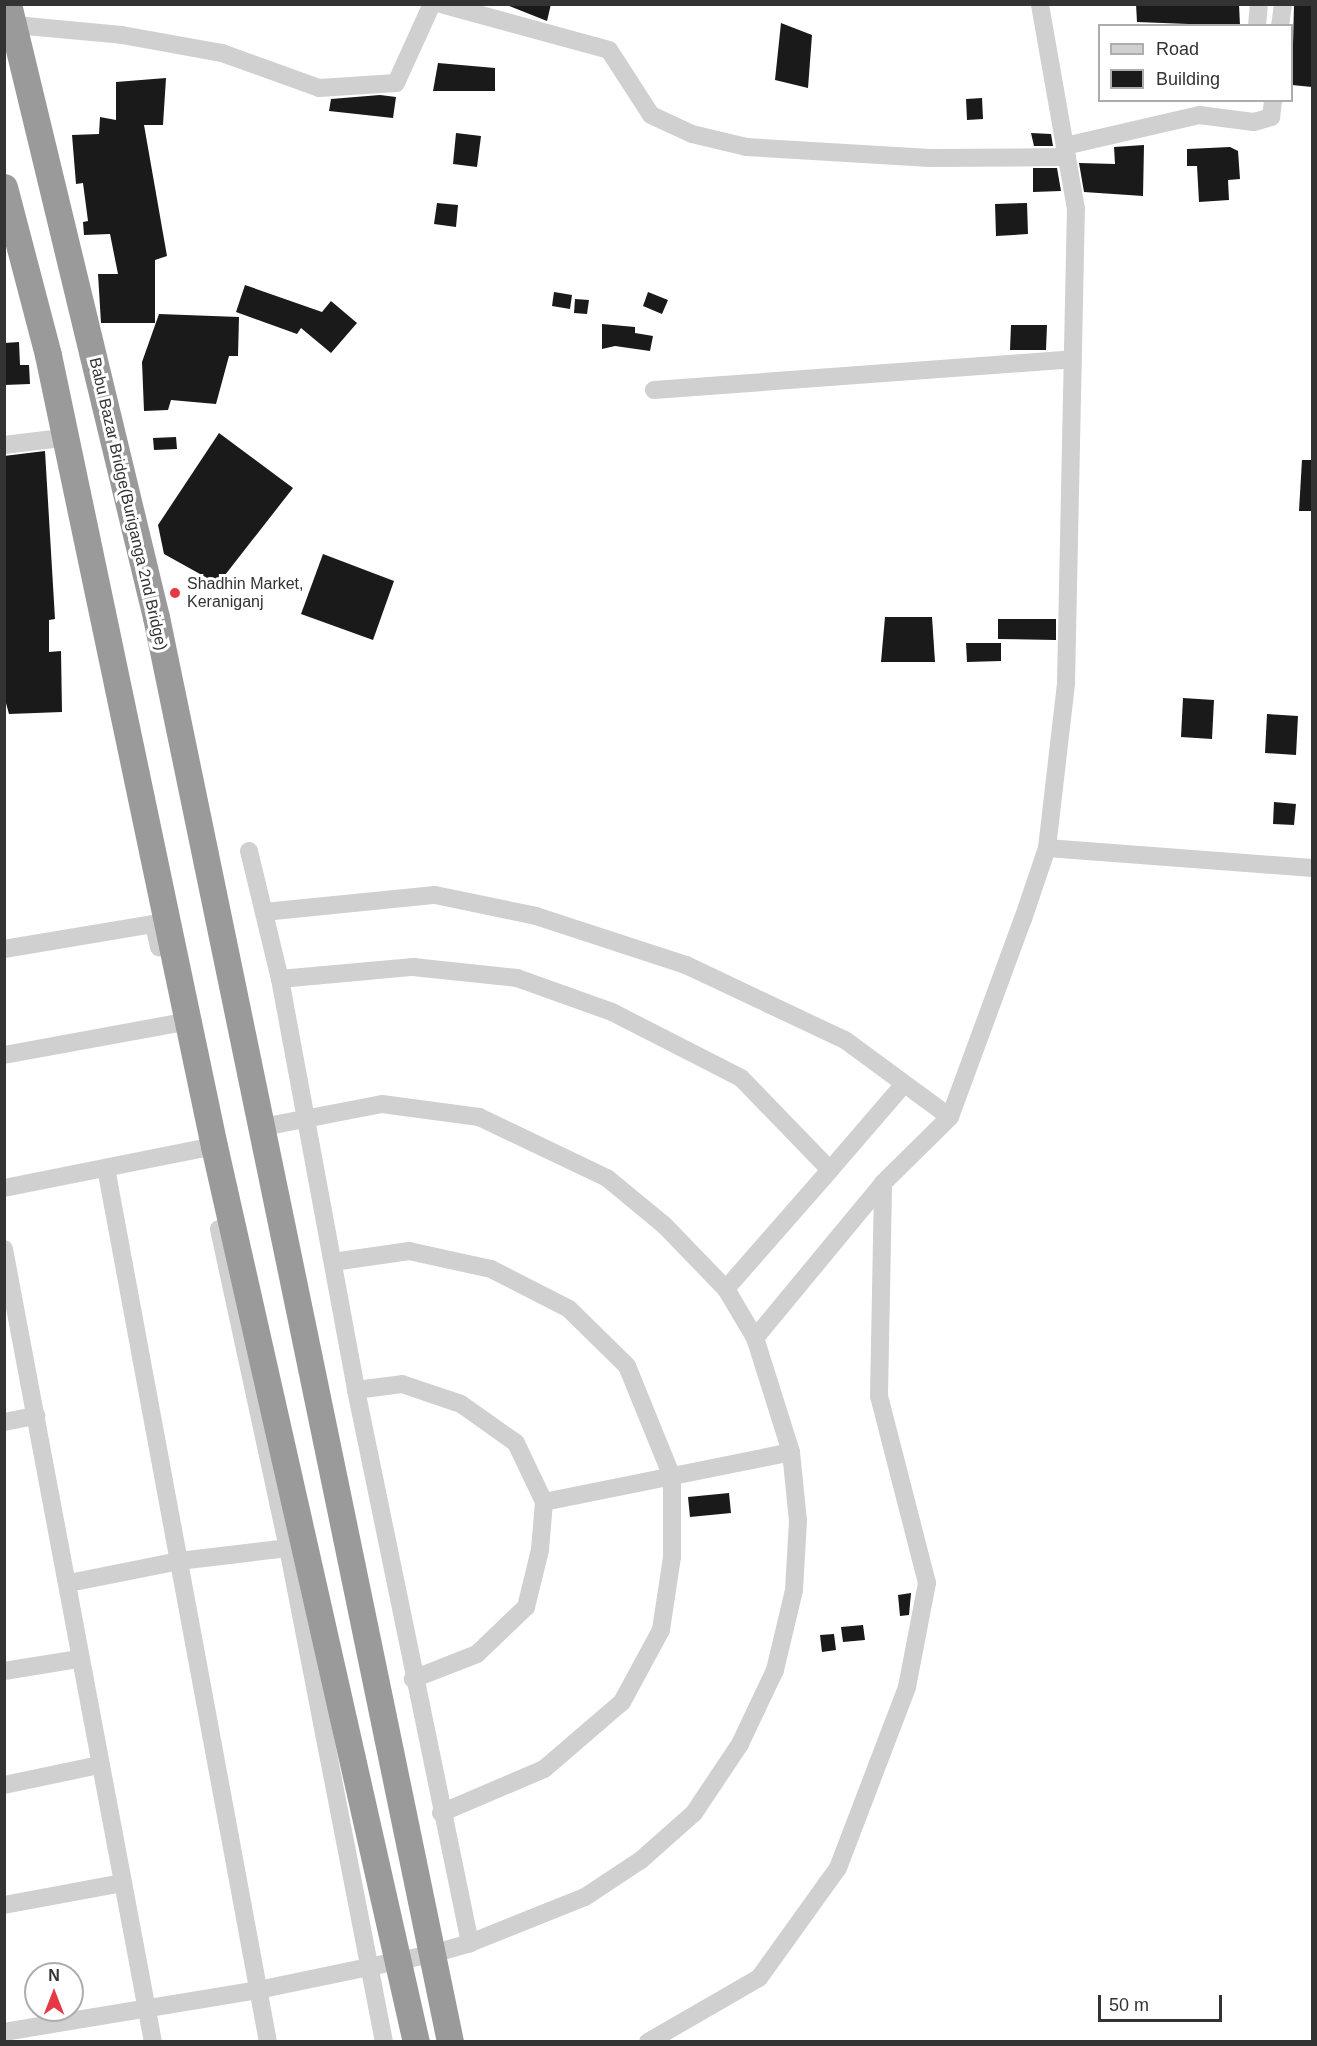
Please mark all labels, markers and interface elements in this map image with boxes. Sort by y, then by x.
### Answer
legend [1098,24,1293,102]
text: Road [1156,39,1199,59]
text: Building [1156,69,1220,89]
street label: Babu Bazar Bridge(Buriganga 2nd Bridge) [85,356,171,652]
place label: Shadhin Market, Keraniganj [187,574,304,612]
marker: Shadhin Market, Keraniganj [168,586,182,600]
north arrow [24,1962,84,2022]
text: N [48,1967,60,1984]
scale bar [1101,1983,1226,2021]
text: 50 m [1109,1995,1149,2015]

